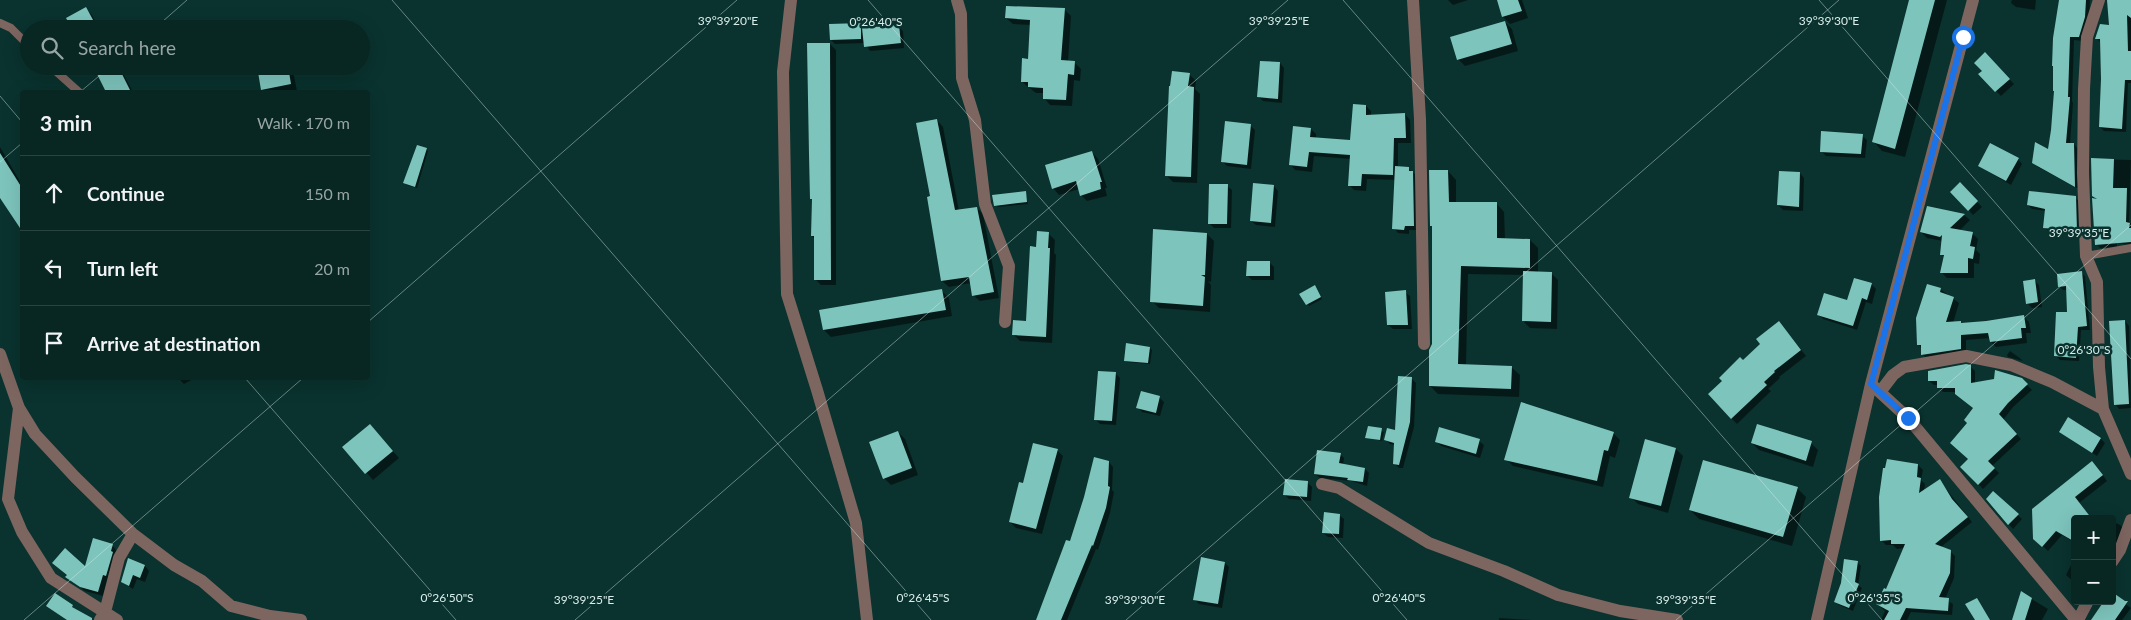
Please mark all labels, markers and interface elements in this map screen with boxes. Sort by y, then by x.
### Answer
text: 39°39'20"E [698,13,758,28]
text: 39°39'25"E [1249,13,1309,28]
text: 39°39'30"E [1799,13,1859,28]
text: 0°26'40"S [849,14,903,29]
search box [20,20,370,75]
route start [1952,26,1975,49]
icon: search [38,34,66,62]
text: Search here [78,36,176,59]
text: 3 min [40,110,92,135]
text: Walk · 170 m [257,113,350,132]
icon: ahead [40,179,68,207]
text: Continue [87,182,165,205]
text: 150 m [305,184,350,203]
text: 39°39'35"E [2049,225,2109,240]
icon: left [40,254,68,282]
text: Turn left [87,257,158,280]
text: 20 m [314,259,350,278]
icon: arrive [40,329,68,357]
text: Arrive at destination [87,332,260,355]
text: 0°26'30"S [2057,342,2111,357]
route end [1897,407,1920,430]
map controls [2071,515,2116,605]
button: + [2071,515,2116,560]
button: − [2071,560,2116,605]
text: 0°26'50"S [420,590,474,605]
text: 0°26'45"S [896,590,950,605]
text: 0°26'40"S [1372,590,1426,605]
text: 0°26'35"S [1847,590,1901,605]
text: 39°39'25"E [554,592,614,607]
text: 39°39'30"E [1105,592,1165,607]
text: 39°39'35"E [1656,592,1716,607]

